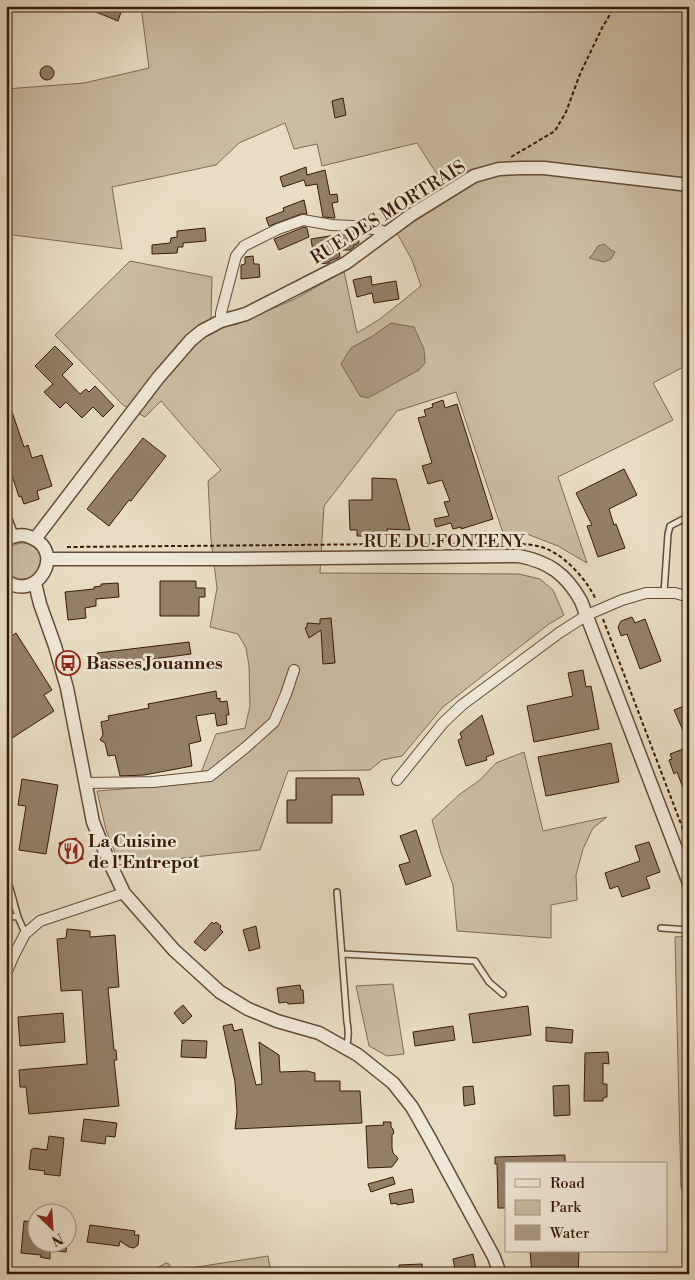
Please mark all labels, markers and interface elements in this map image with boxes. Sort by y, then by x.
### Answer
street label: RUE DES MORTRAIS [306,155,470,270]
street label: RUE DU FONTENY [363,530,526,553]
bus stop icon: Basses Jouannes [55,650,81,676]
place label: Basses Jouannes [86,652,223,675]
place label: La Cuisine de l'Entrepot [88,830,200,874]
restaurant icon: La Cuisine de l'Entrepot [58,838,84,864]
legend [505,1162,668,1252]
text: Road [550,1174,585,1193]
text: Park [550,1198,582,1217]
north arrow [28,1202,78,1252]
text: Water [549,1224,590,1243]
text: N [48,1228,66,1249]

